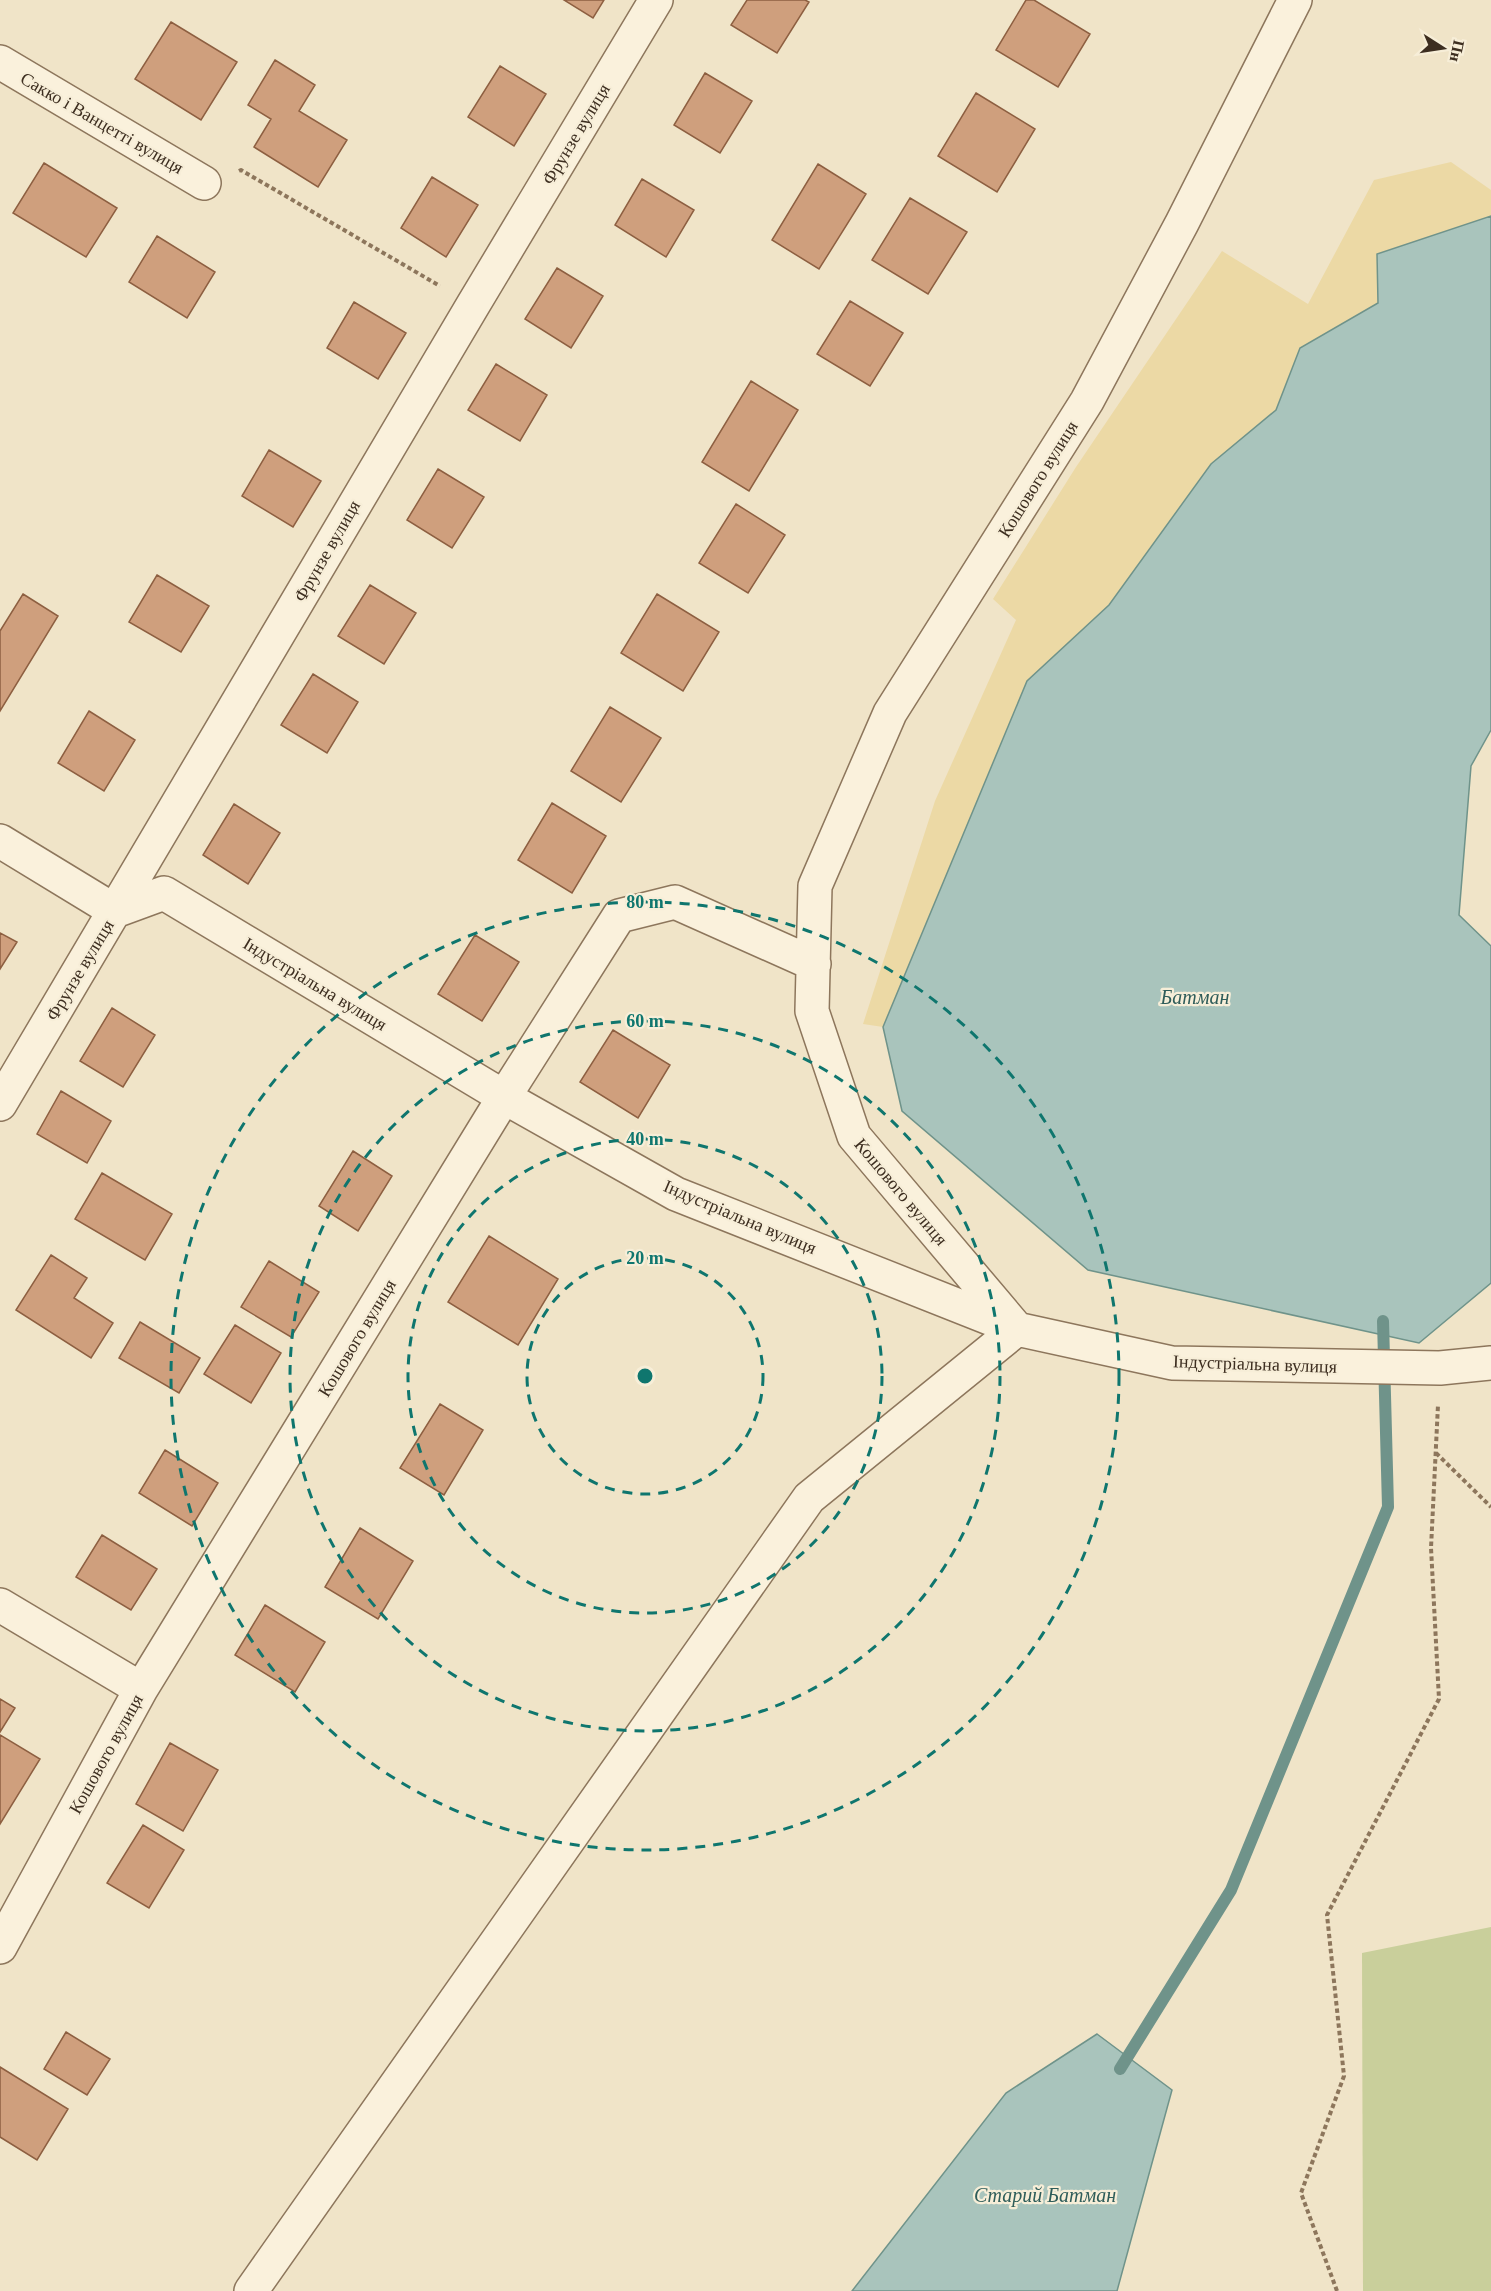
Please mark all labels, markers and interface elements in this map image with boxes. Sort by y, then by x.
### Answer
north arrow [1413,18,1473,78]
text: Пн [1447,39,1468,63]
street label: Сакко і Ванцетті вулиця [17,68,187,178]
street label: Фрунзе вулиця [538,80,614,188]
street label: Кошового вулиця [994,417,1082,541]
street label: Фрунзе вулиця [290,497,364,605]
text: 80 m [626,892,664,912]
street label: Фрунзе вулиця [42,916,118,1024]
street label: Індустріальна вулиця [240,933,390,1035]
water label: Батман [1160,986,1230,1008]
text: 60 m [626,1011,664,1031]
text: 40 m [626,1129,664,1149]
street label: Кошового вулиця [850,1134,952,1250]
street label: Індустріальна вулиця [661,1176,819,1258]
text: 20 m [626,1248,664,1268]
street label: Кошового вулиця [314,1276,400,1400]
street label: Індустріальна вулиця [1173,1351,1337,1377]
centre of rings [635,1366,655,1386]
street label: Кошового вулиця [65,1691,147,1817]
water label: Старий Батман [974,2184,1116,2207]

